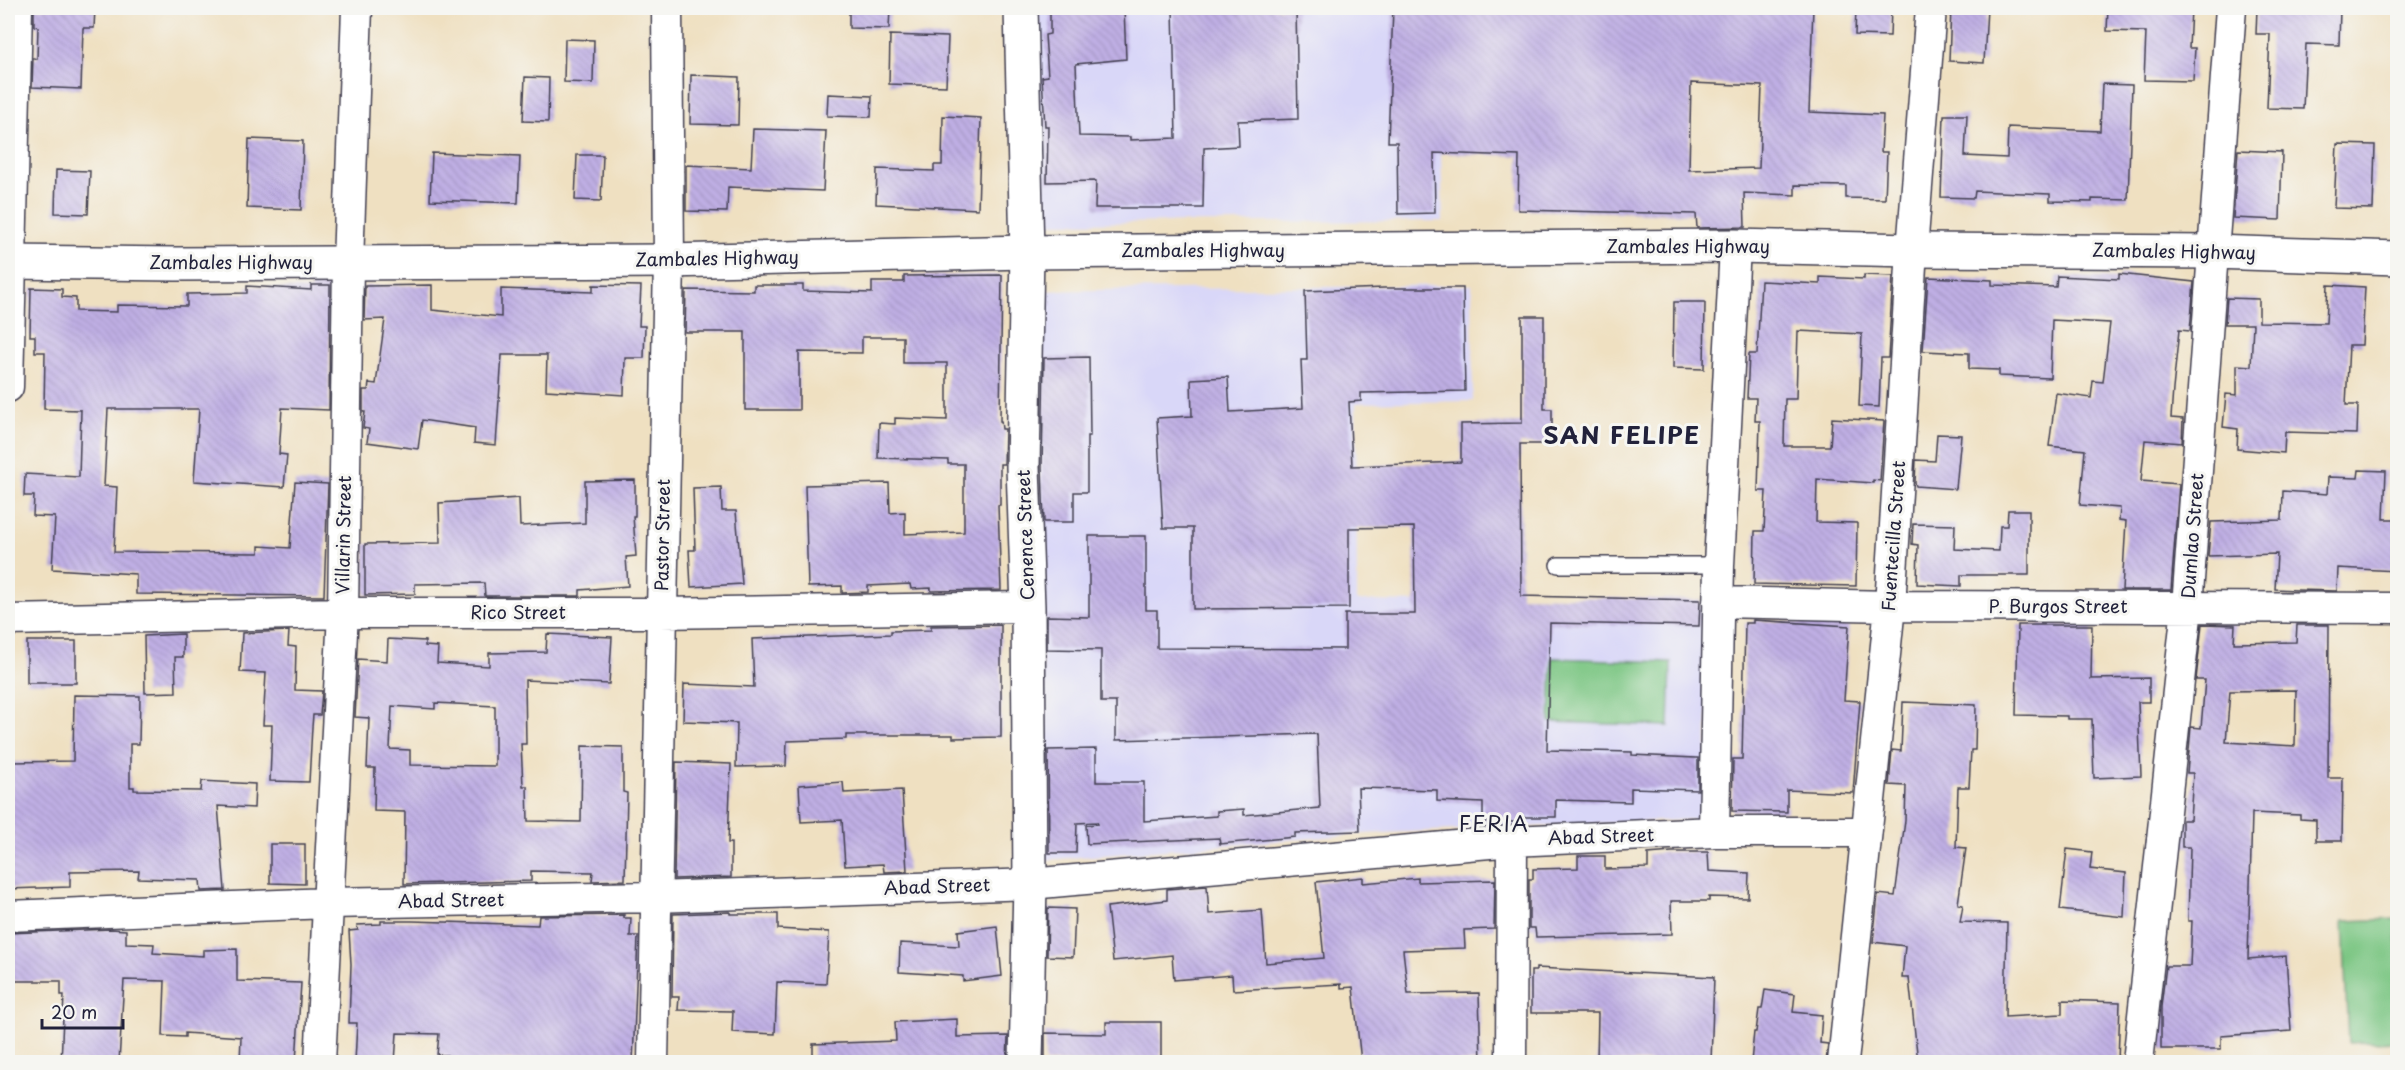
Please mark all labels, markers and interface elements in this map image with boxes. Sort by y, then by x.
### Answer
street label: Zambales Highway [1606,232,1770,259]
street label: Zambales Highway [1121,236,1285,263]
street label: Zambales Highway [2092,236,2256,265]
street label: Zambales Highway [635,243,799,272]
street label: Zambales Highway [149,248,313,275]
district label: SAN FELIPE [1544,416,1700,452]
street label: Fuentecilla Street [1874,460,1911,612]
street label: Cenence Street [1009,469,1040,601]
street label: Dumlao Street [2174,472,2209,600]
street label: Villarin Street [328,475,357,595]
street label: Pastor Street [647,478,676,591]
street label: P. Burgos Street [1988,592,2128,619]
street label: Rico Street [470,598,566,625]
district label: FERIA [1459,807,1529,839]
street label: Abad Street [1547,820,1655,851]
street label: Abad Street [883,870,991,901]
street label: Abad Street [398,885,504,914]
scale bar [42,992,123,1030]
text: 20 m [51,998,97,1025]

